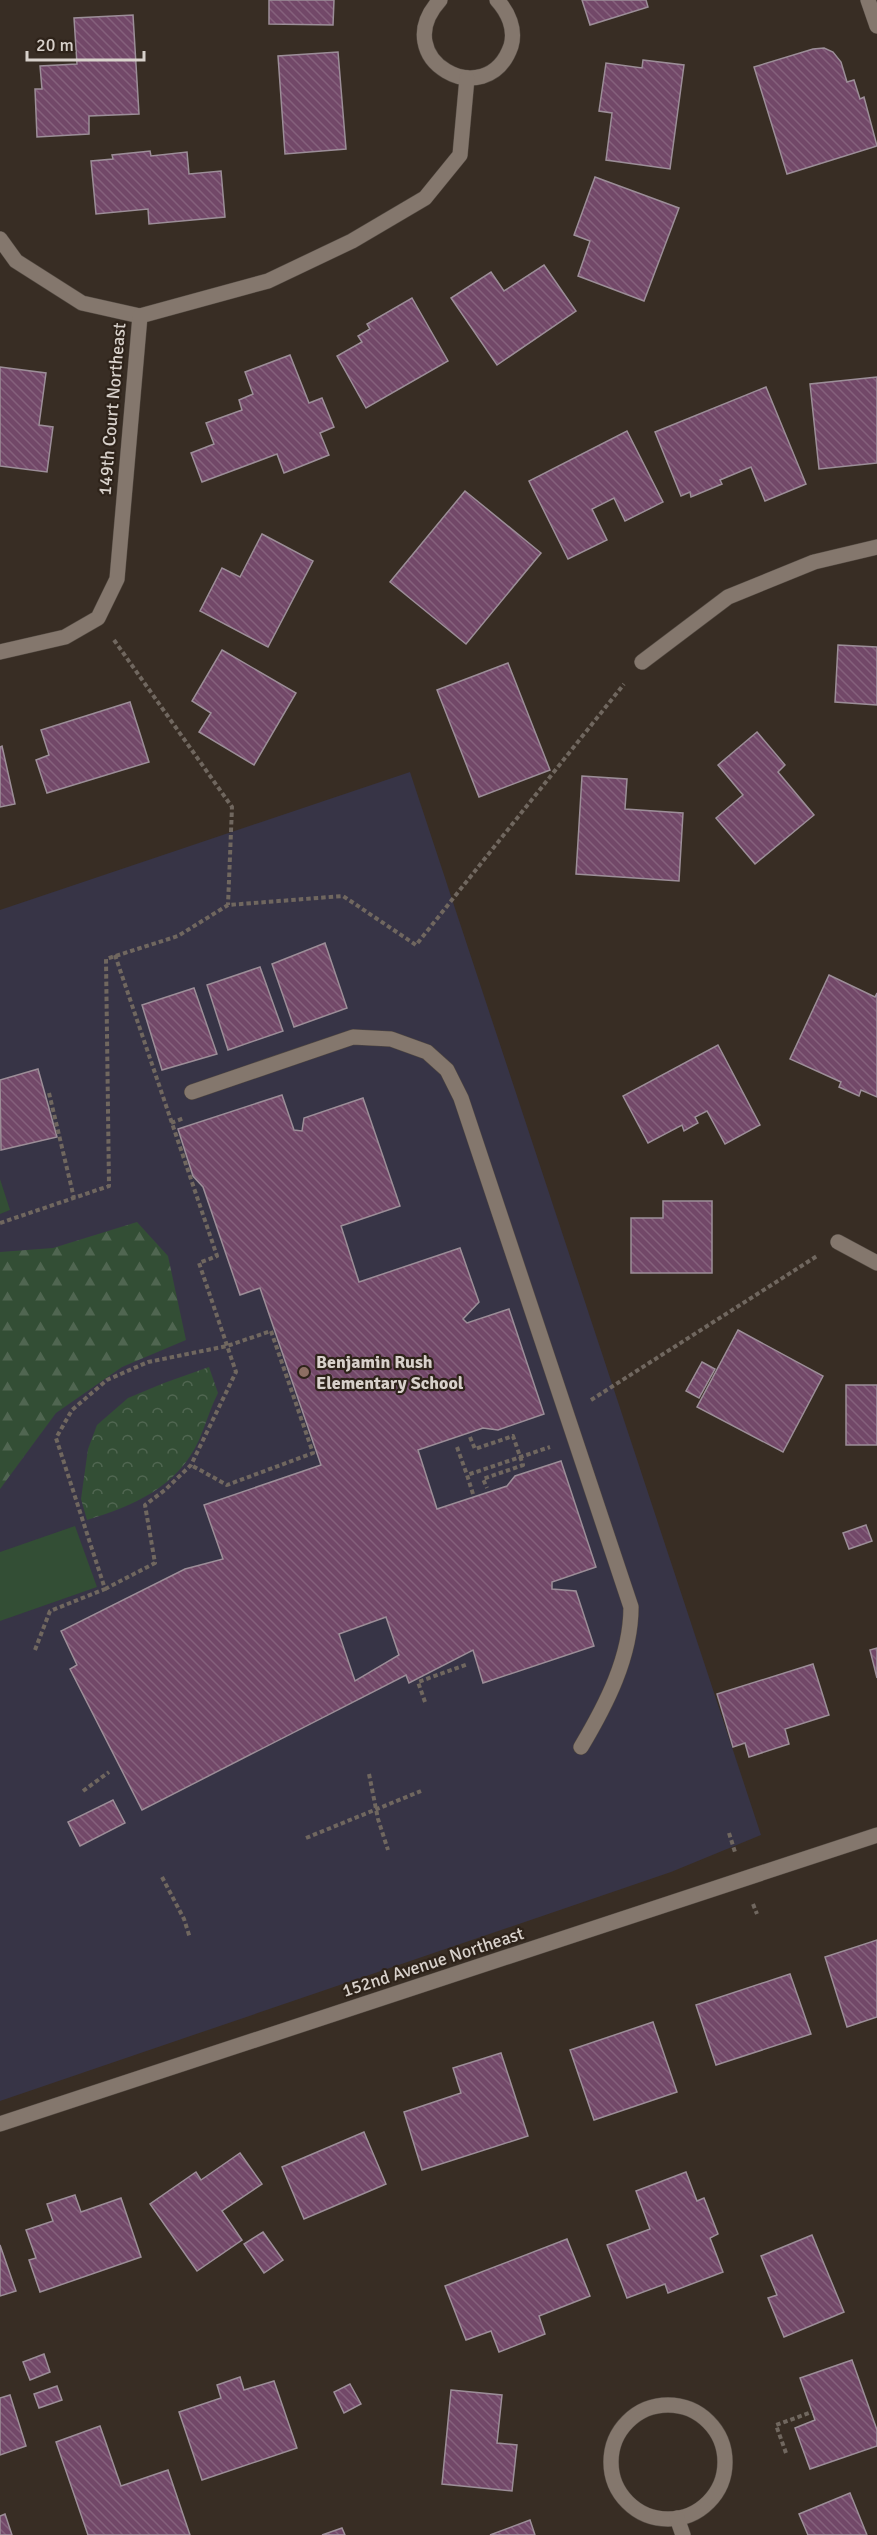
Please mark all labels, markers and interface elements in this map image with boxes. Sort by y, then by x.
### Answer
scale bar [27,24,144,62]
text: 20 m [36,34,74,56]
street label: 149th Court Northeast [93,322,131,496]
place label: Benjamin Rush Elementary School [316,1351,464,1394]
marker: Benjamin Rush Elementary School [297,1365,311,1379]
street label: 152nd Avenue Northeast [339,1922,527,2002]

